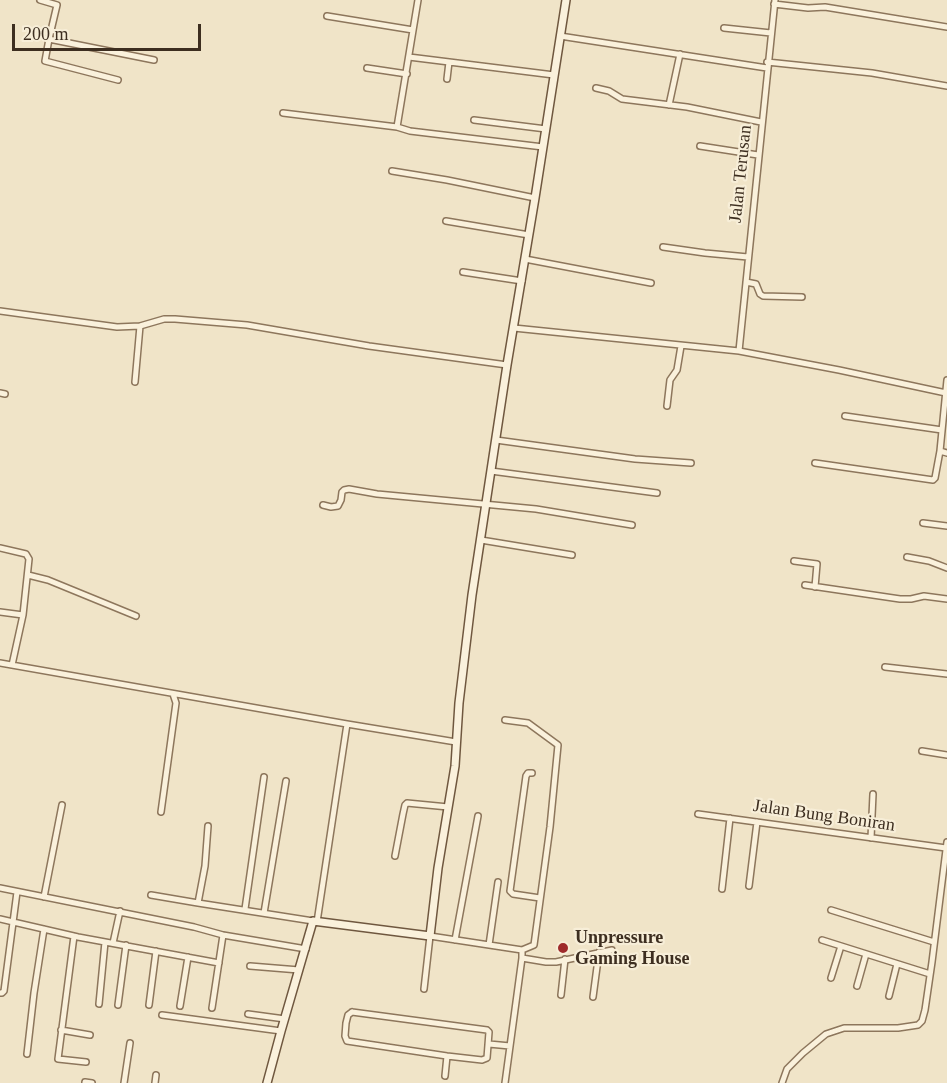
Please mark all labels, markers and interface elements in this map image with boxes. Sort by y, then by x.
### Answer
scale bar [15,12,204,50]
text: 200 m [23,24,69,44]
street label: Jalan Terusan [725,124,757,224]
street label: Jalan Bung Boniran [752,795,896,837]
place label: Unpressure Gaming House [575,927,690,970]
marker: Unpressure Gaming House [556,941,570,955]

